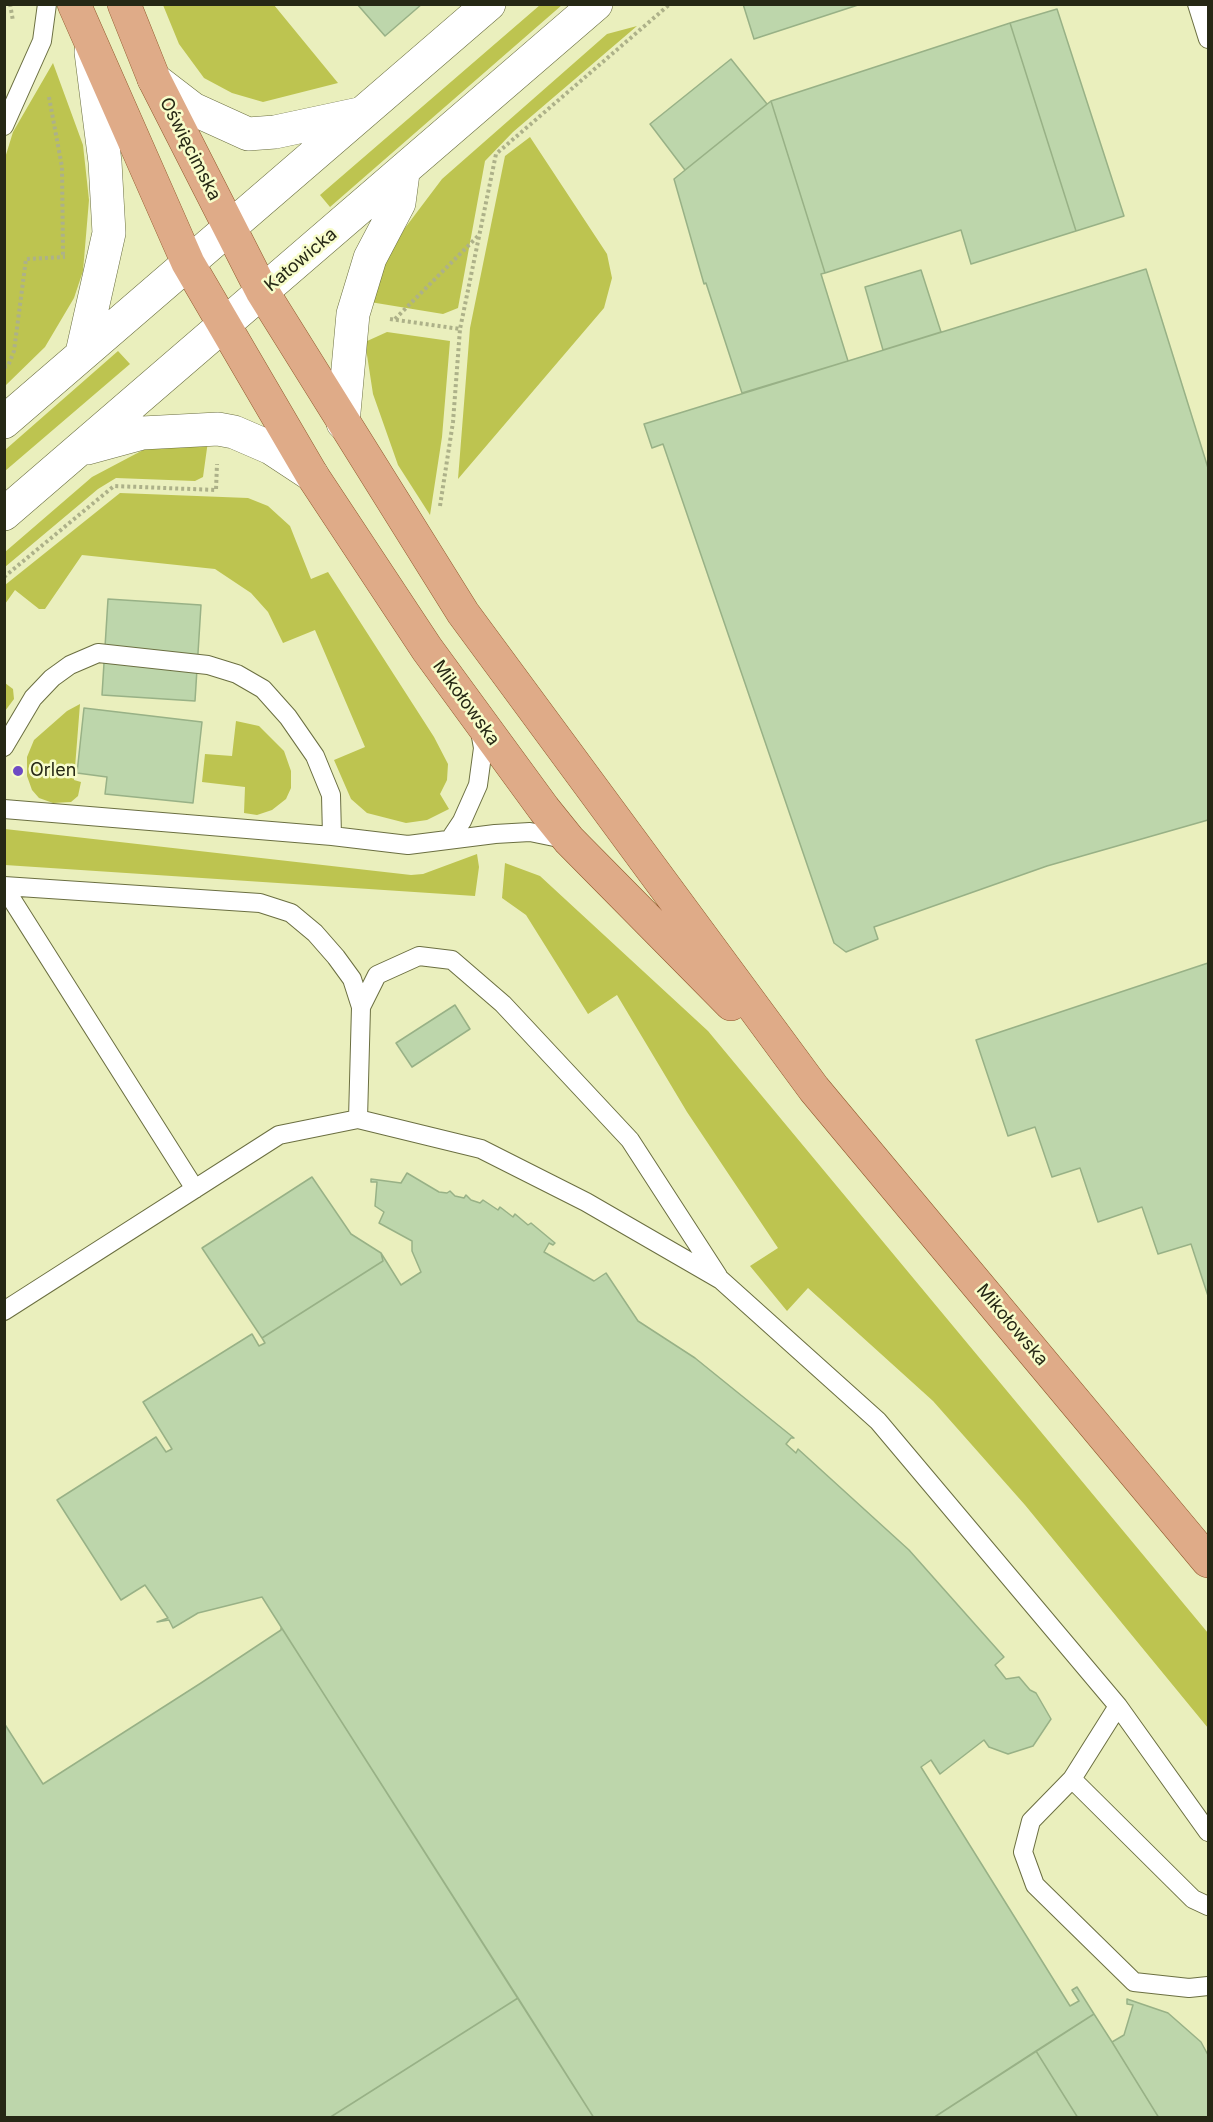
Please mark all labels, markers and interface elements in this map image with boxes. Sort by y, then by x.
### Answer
street label: Oświęcimska [155,94,225,204]
street label: Katowicka [260,224,342,296]
street label: Mikołowska [428,656,504,750]
place label: Orlen [30,760,76,782]
marker: Orlen [11,764,25,778]
street label: Mikołowska [972,1280,1052,1370]

